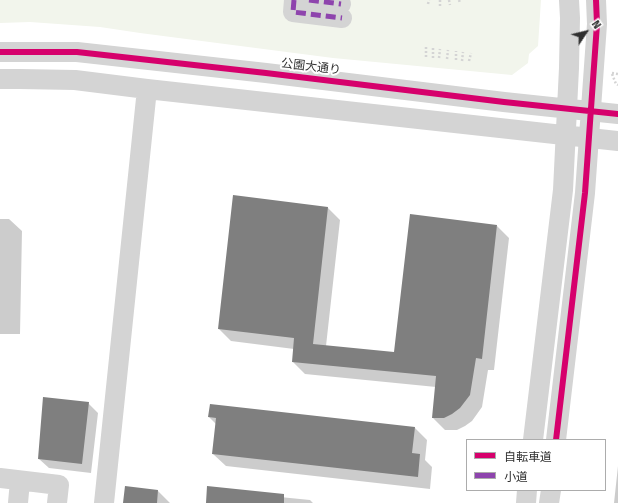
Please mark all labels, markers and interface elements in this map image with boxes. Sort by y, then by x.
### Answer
north arrow [566,12,606,52]
text: N [589,18,604,32]
street label: 公園大通り [280,56,342,78]
legend [466,439,606,491]
text: 自転車道 [504,450,552,464]
text: 小道 [504,470,528,484]

